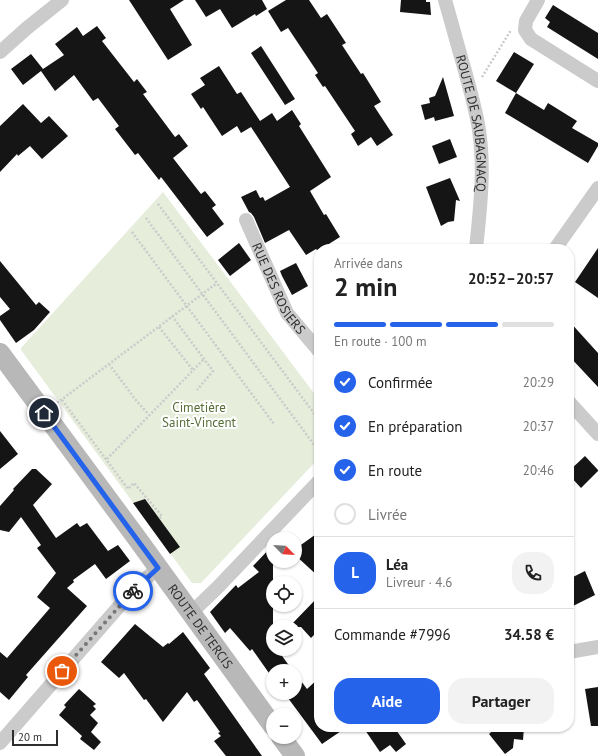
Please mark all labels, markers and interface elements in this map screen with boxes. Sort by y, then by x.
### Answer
street label: ROUTE DE SAUBAGNACQ [452,53,490,193]
street label: RUE DES ROSIERS [249,240,310,338]
text: Arrivée dans [334,255,403,272]
text: 20:52–20:57 [468,269,554,288]
text: 2 min [334,270,397,303]
text: En route · 100 m [334,333,427,350]
icon: check [334,371,356,393]
text: Confirmée [368,373,433,392]
text: 20:29 [523,374,554,391]
pin [27,396,61,430]
park label: Cimetière Saint-Vincent [162,399,237,431]
icon: home [33,402,55,424]
icon: check [334,415,356,437]
text: En préparation [368,417,463,436]
text: 20:37 [523,418,554,435]
icon: check [334,459,356,481]
text: En route [368,461,422,480]
text: 20:46 [523,462,554,479]
text: Livrée [368,505,407,524]
north arrow [266,532,302,568]
map controls [266,532,302,744]
button: phone [512,552,554,594]
text: Léa [386,555,408,574]
text: L [351,563,359,582]
courier [113,571,153,611]
text: Livreur · 4.6 [386,574,452,591]
button: locate [266,576,302,612]
icon: bike [122,580,144,602]
street label: ROUTE DE TERCIS [164,581,237,672]
button: layers [266,620,302,656]
text: Commande #7996 [334,625,451,644]
text: 34.58 € [504,625,554,644]
pin [45,654,79,688]
icon: bag [51,660,73,682]
button: + [266,664,302,700]
button: Aide [334,678,440,724]
button: Partager [448,678,554,724]
button: − [266,708,302,744]
scale bar [12,728,58,747]
text: 20 m [18,730,42,744]

